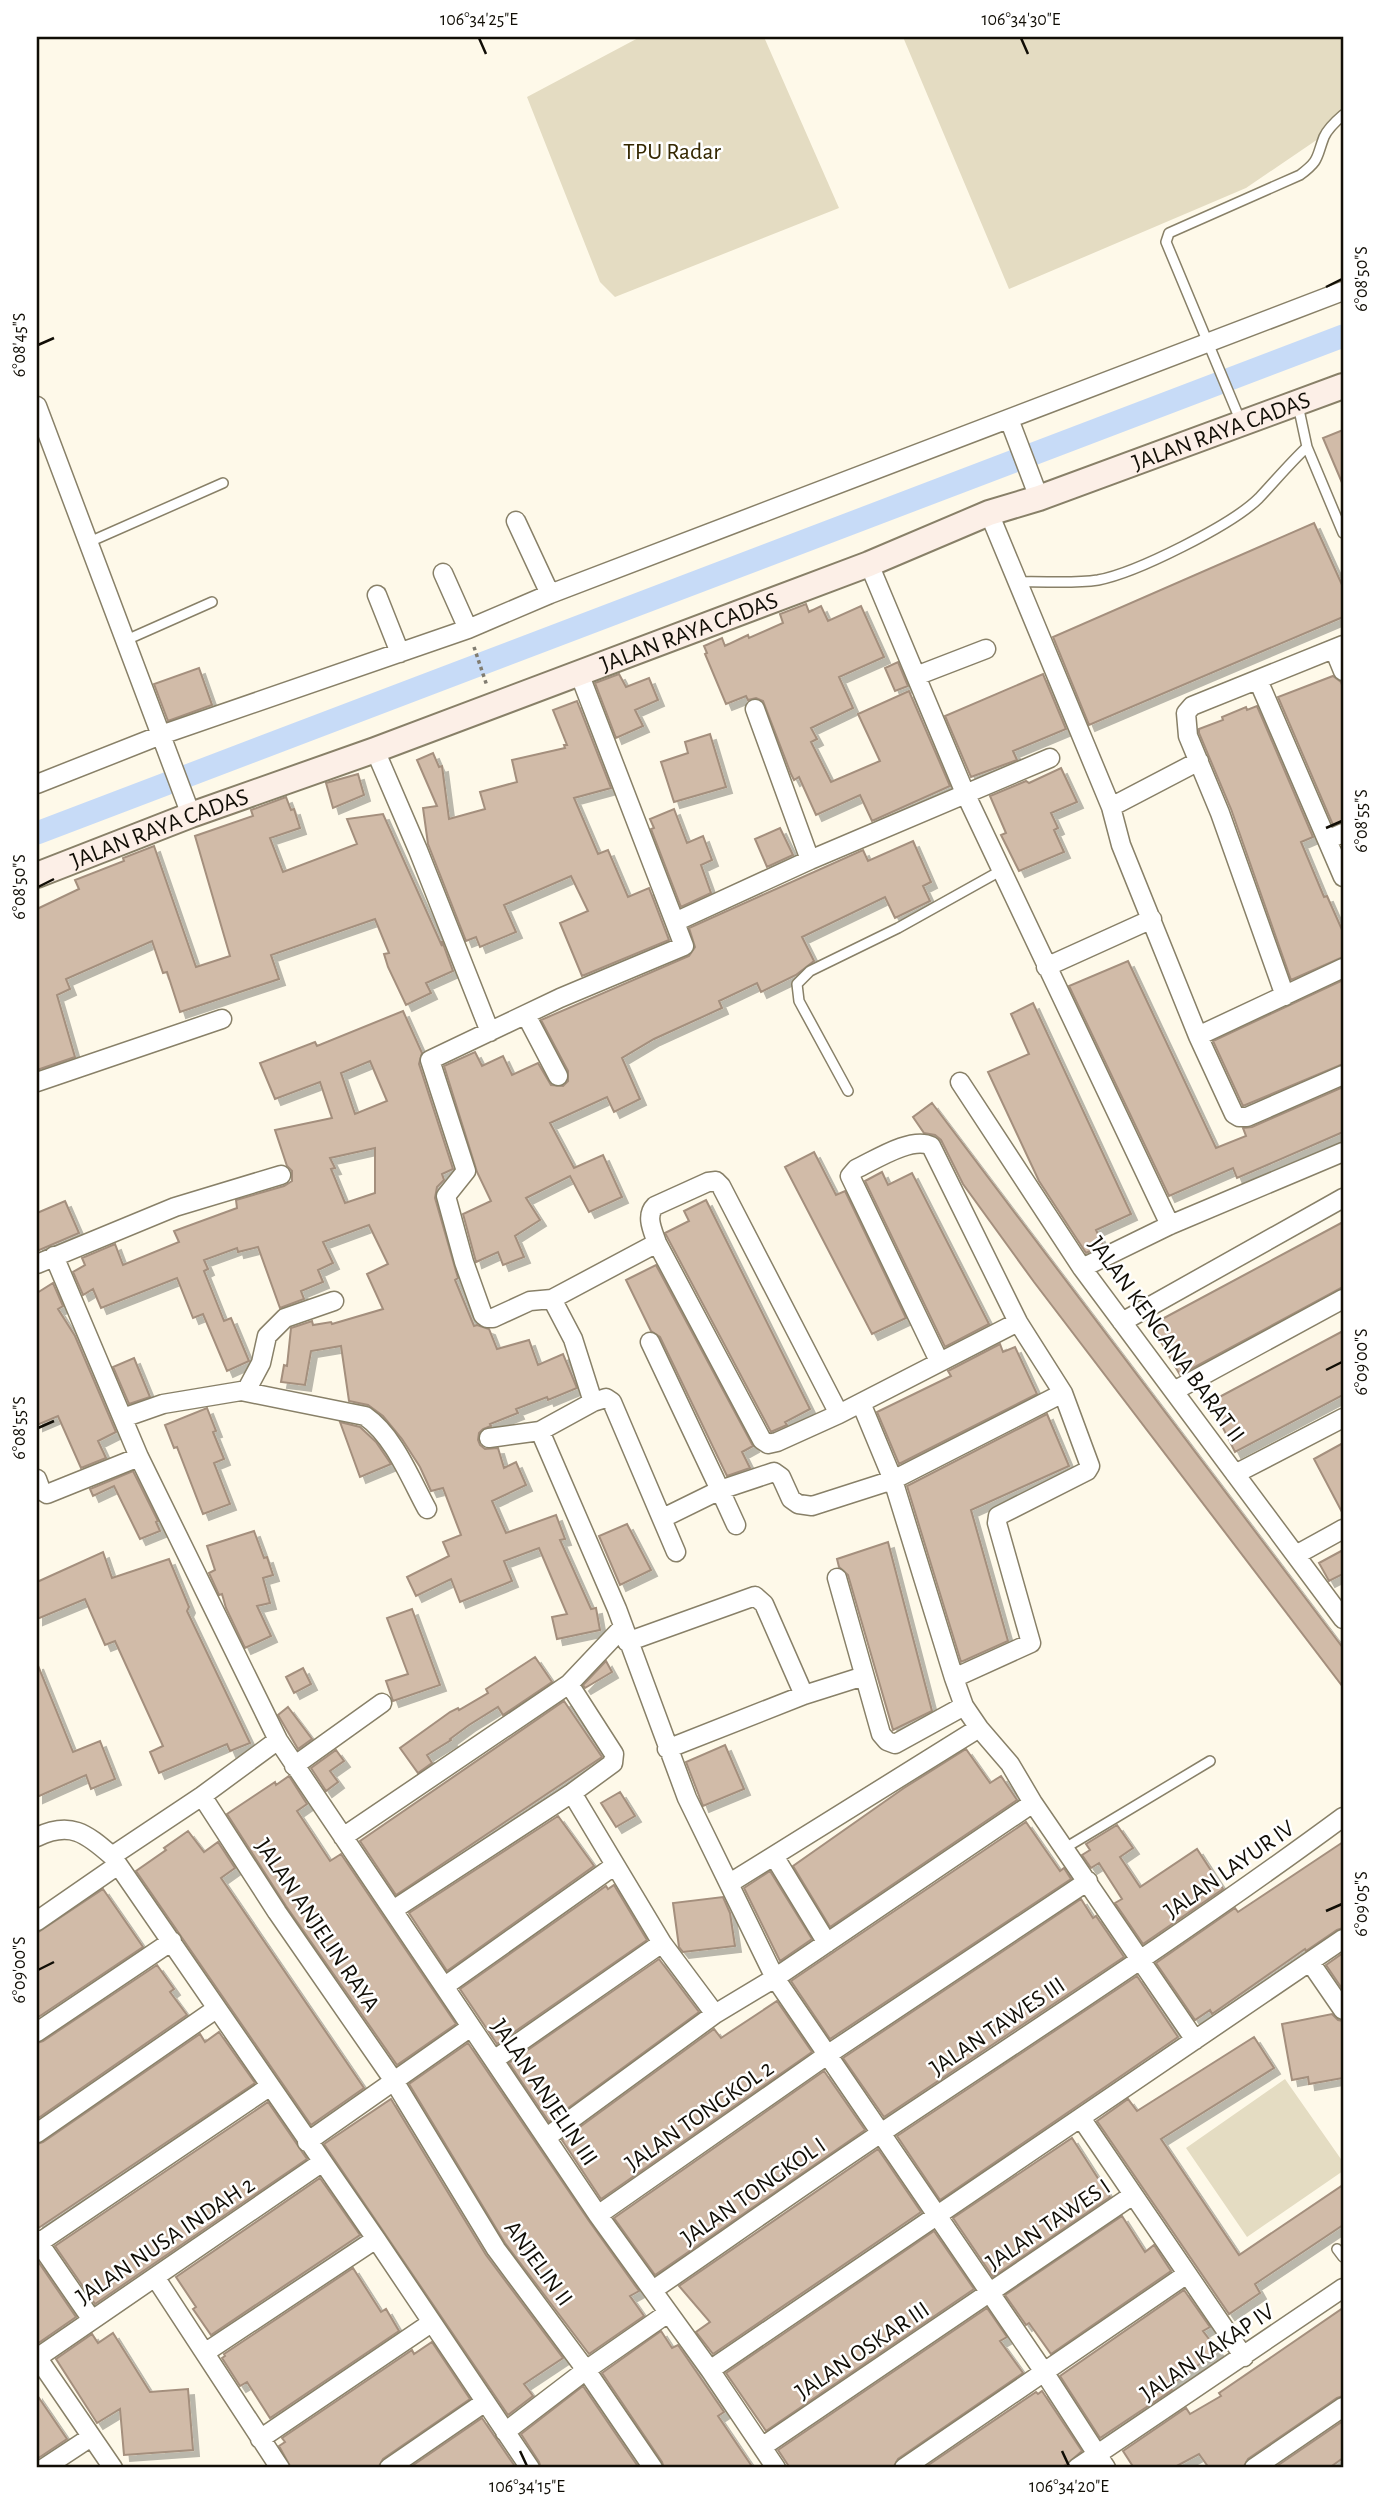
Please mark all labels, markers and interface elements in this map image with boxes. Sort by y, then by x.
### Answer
text: 106°34'25"E [440,11,518,29]
text: 106°34'30"E [981,11,1061,29]
park label: TPU Radar [623,140,721,164]
text: 6°08'50"S [1353,246,1371,312]
text: 6°08'45"S [11,313,29,377]
street label: JALAN RAYA CADAS [1129,388,1314,476]
street label: JALAN RAYA CADAS [597,588,781,677]
street label: JALAN RAYA CADAS [68,785,252,874]
text: 6°08'55"S [1353,789,1371,853]
text: 6°08'50"S [11,854,29,920]
street label: JALAN KENCANA BARAT II [1084,1232,1249,1447]
text: 6°09'00"S [1353,1328,1371,1396]
text: 6°08'55"S [11,1396,29,1460]
street label: JALAN LAYUR IV [1160,1816,1299,1923]
street label: JALAN ANJELIN RAYA [250,1835,384,2017]
text: 6°09'05"S [1353,1871,1371,1937]
text: 6°09'00"S [11,1936,29,2004]
street label: JALAN TAWES III [926,1973,1069,2081]
street label: JALAN ANJELIN III [486,2015,602,2170]
street label: JALAN TONGKOL 2 [621,2056,778,2176]
street label: JALAN TONGKOL I [677,2133,830,2250]
street label: JALAN NUSA INDAH 2 [72,2172,259,2309]
street label: JALAN TAWES I [982,2175,1115,2275]
street label: ANJELIN II [499,2217,577,2311]
street label: JALAN OSKAR III [791,2297,934,2404]
street label: JALAN KAKAP IV [1136,2299,1279,2406]
text: 106°34'15"E [489,2478,565,2496]
text: 106°34'20"E [1029,2478,1109,2496]

